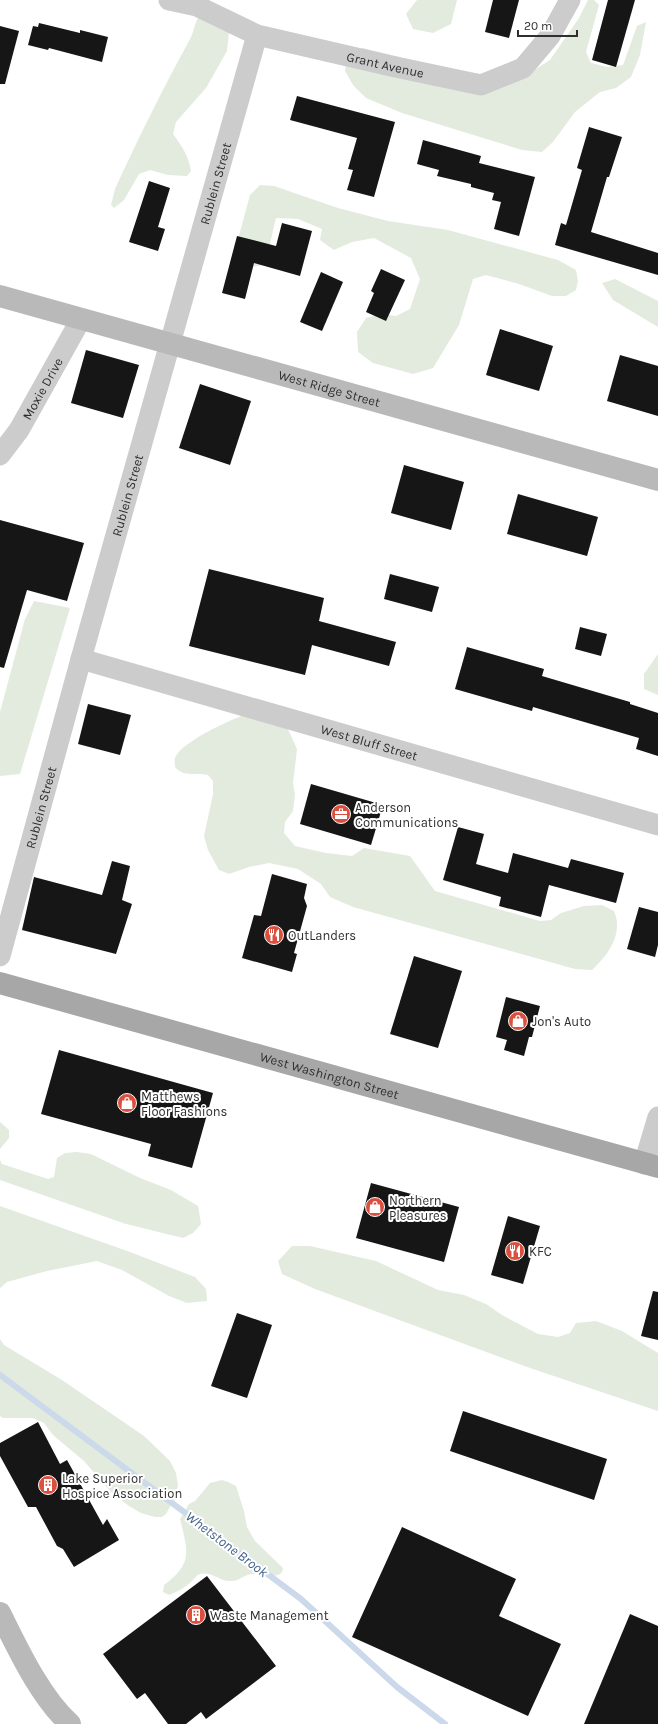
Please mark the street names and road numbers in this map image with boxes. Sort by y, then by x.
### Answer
street label: Grant Avenue [345,49,426,81]
street label: Rublein Street [197,141,234,226]
street label: Moxie Drive [19,355,66,422]
street label: West Ridge Street [277,367,382,410]
street label: Rublein Street [109,453,146,538]
street label: West Bluff Street [319,721,419,763]
street label: Rublein Street [23,765,59,850]
street label: West Washington Street [258,1049,400,1102]

